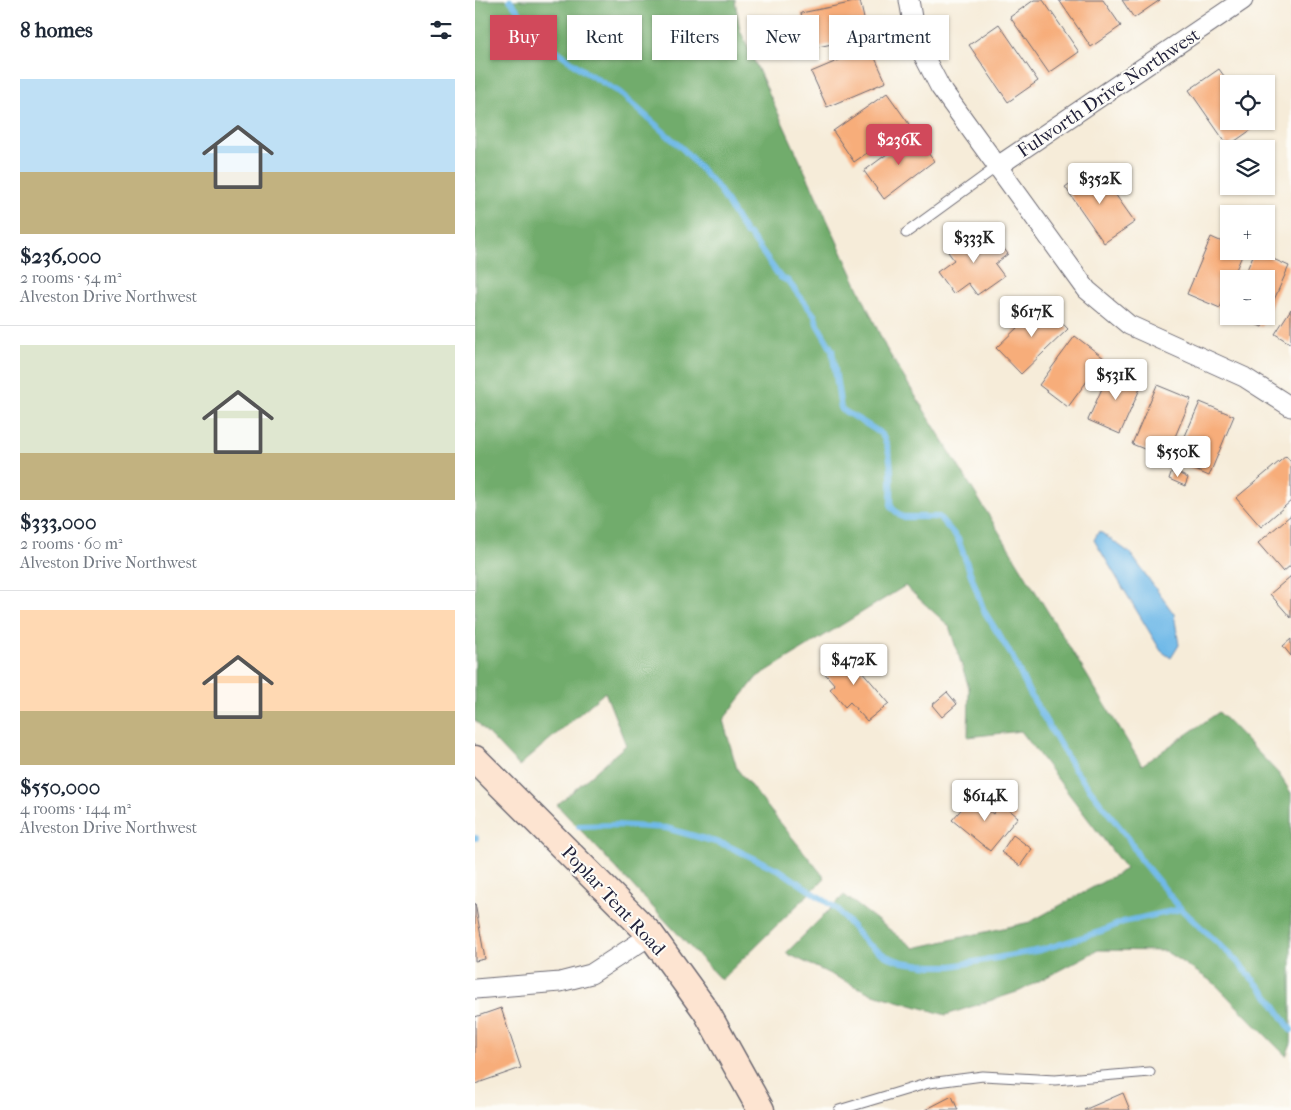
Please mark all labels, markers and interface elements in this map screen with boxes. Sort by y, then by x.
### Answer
chip: Buy [490,15,557,60]
chip: Rent [567,15,642,60]
chip: Filters [652,15,737,60]
chip: New [747,15,819,60]
chip: Apartment [829,15,949,60]
icon: filters [427,16,455,44]
text: 8 homes [20,18,93,42]
street label: Fulworth Drive Northwest [1013,23,1204,162]
map controls [1220,75,1275,325]
button: locate [1220,75,1275,130]
icon: home [193,112,283,202]
pin: $236K [864,124,934,166]
text: $236K [877,130,921,149]
button: layers [1220,140,1275,195]
pin: $352K [1065,162,1135,205]
text: $352K [1079,169,1121,188]
button: + [1220,205,1275,260]
pin: $333K [939,222,1009,264]
text: $333K [954,228,994,247]
text: $236,000 [20,244,101,268]
text: 2 rooms · 54 m² [20,268,121,287]
button: − [1220,270,1275,325]
text: Alveston Drive Northwest [20,287,197,306]
pin: $617K [997,296,1067,338]
text: $617K [1011,302,1053,321]
pin: $531K [1081,358,1151,401]
text: $531K [1096,365,1136,384]
icon: home [193,377,283,467]
pin: $550K [1143,436,1213,478]
text: $550K [1157,442,1199,461]
text: $333,000 [20,510,97,534]
text: 2 rooms · 60 m² [20,534,123,553]
text: Alveston Drive Northwest [20,553,197,572]
icon: home [193,642,283,732]
pin: $472K [819,644,889,686]
text: $472K [831,650,877,669]
text: $550,000 [20,775,100,799]
pin: $614K [950,780,1020,822]
text: $614K [963,786,1007,805]
text: 4 rooms · 144 m² [20,799,131,818]
text: Alveston Drive Northwest [20,818,197,837]
street label: Poplar Tent Road [557,841,670,960]

